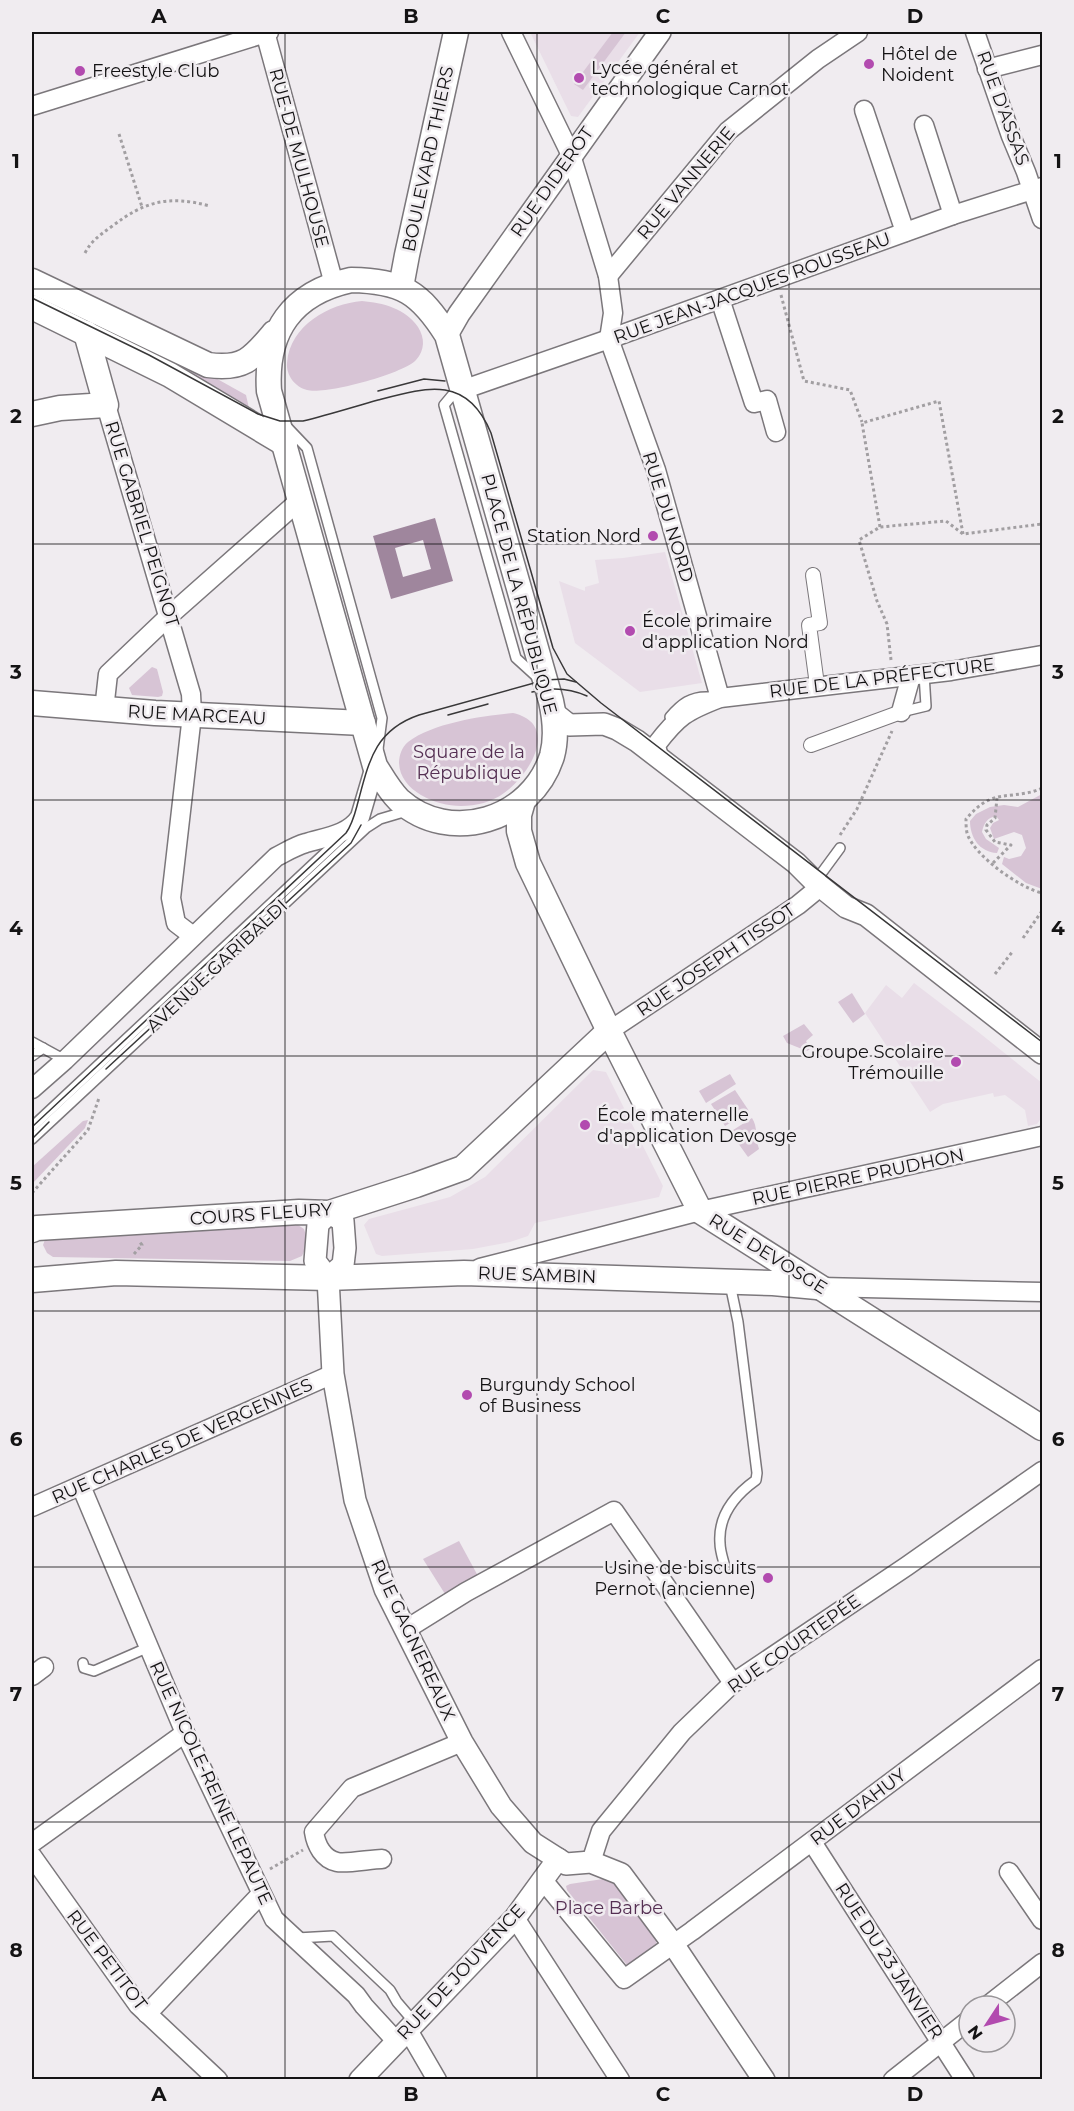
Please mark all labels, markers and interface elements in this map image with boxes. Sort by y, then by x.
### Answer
text: A [150,4,167,28]
text: B [403,4,419,28]
text: C [656,4,671,28]
text: D [907,4,923,28]
place label: Hôtel de Noident [881,43,958,86]
street label: RUE D'ASSAS [972,48,1034,168]
place label: Lycée général et technologique Carnot [591,57,789,100]
marker: Hôtel de Noident [862,57,876,71]
place label: Freestyle Club [92,60,220,82]
marker: Freestyle Club [73,64,87,78]
street label: BOULEVARD THIERS [398,64,458,254]
street label: RUE DE MULHOUSE [264,66,334,250]
marker: Lycée général et technologique Carnot [572,71,586,85]
street label: RUE DIDEROT [506,122,599,241]
street label: RUE VANNERIE [632,122,740,244]
text: 1 [12,149,20,173]
text: 1 [1054,149,1062,173]
street label: RUE JEAN-JACQUES ROUSSEAU [610,227,894,349]
text: 2 [10,404,22,428]
text: 2 [1052,404,1064,428]
street label: RUE GABRIEL PEIGNOT [100,418,184,630]
street label: RUE DU NORD [638,449,698,585]
street label: PLACE DE LA RÉPUBLIQUE [476,471,562,717]
place label: Station Nord [527,525,641,547]
marker: Station Nord [646,529,660,543]
place label: École primaire d'application Nord [642,610,809,653]
marker: École primaire d'application Nord [623,624,637,638]
street label: RUE DE LA PRÉFECTURE [768,653,996,703]
text: 3 [9,660,22,684]
text: 3 [1051,660,1064,684]
street label: RUE MARCEAU [127,700,267,730]
park label: Square de la République [413,741,525,784]
street label: AVENUE GARIBALDI [142,895,292,1037]
street label: RUE JOSEPH TISSOT [633,898,800,1021]
text: 4 [9,916,23,940]
text: 4 [1051,916,1065,940]
place label: Groupe Scolaire Trémouille [801,1041,944,1084]
marker: Groupe Scolaire Trémouille [949,1055,963,1069]
place label: École maternelle d'application Devosge [597,1104,797,1147]
marker: École maternelle d'application Devosge [578,1118,592,1132]
street label: RUE PIERRE PRUDHON [750,1144,966,1210]
text: 5 [10,1171,22,1195]
text: 5 [1052,1171,1064,1195]
street label: COURS FLEURY [189,1198,334,1230]
street label: RUE DEVOSGE [705,1209,831,1299]
street label: RUE SAMBIN [477,1262,597,1288]
street label: RUE CHARLES DE VERGENNES [48,1373,316,1509]
place label: Burgundy School of Business [479,1374,636,1417]
marker: Burgundy School of Business [460,1388,474,1402]
text: 6 [10,1427,23,1451]
text: 6 [1052,1427,1065,1451]
street label: RUE GAGNEREAUX [366,1556,460,1724]
place label: Usine de biscuits Pernot (ancienne) [594,1557,756,1600]
marker: Usine de biscuits Pernot (ancienne) [761,1571,775,1585]
street label: RUE COURTEPÉE [723,1590,865,1698]
street label: RUE NICOLE-REINE LEPAUTE [145,1658,277,1908]
text: 7 [10,1682,22,1706]
text: 7 [1052,1682,1064,1706]
street label: RUE D'AHUY [806,1763,911,1850]
street label: RUE DU 23 JANVIER [830,1879,948,2043]
park label: Place Barbe [555,1897,663,1919]
street label: RUE DE JOUVENCE [392,1899,530,2045]
street label: RUE PETITOT [62,1905,152,2015]
text: 8 [9,1938,23,1962]
text: 8 [1051,1938,1065,1962]
north arrow [957,1994,1017,2054]
text: N [964,2022,987,2043]
text: A [150,2082,167,2106]
text: B [403,2082,419,2106]
text: C [656,2082,671,2106]
text: D [907,2082,923,2106]

